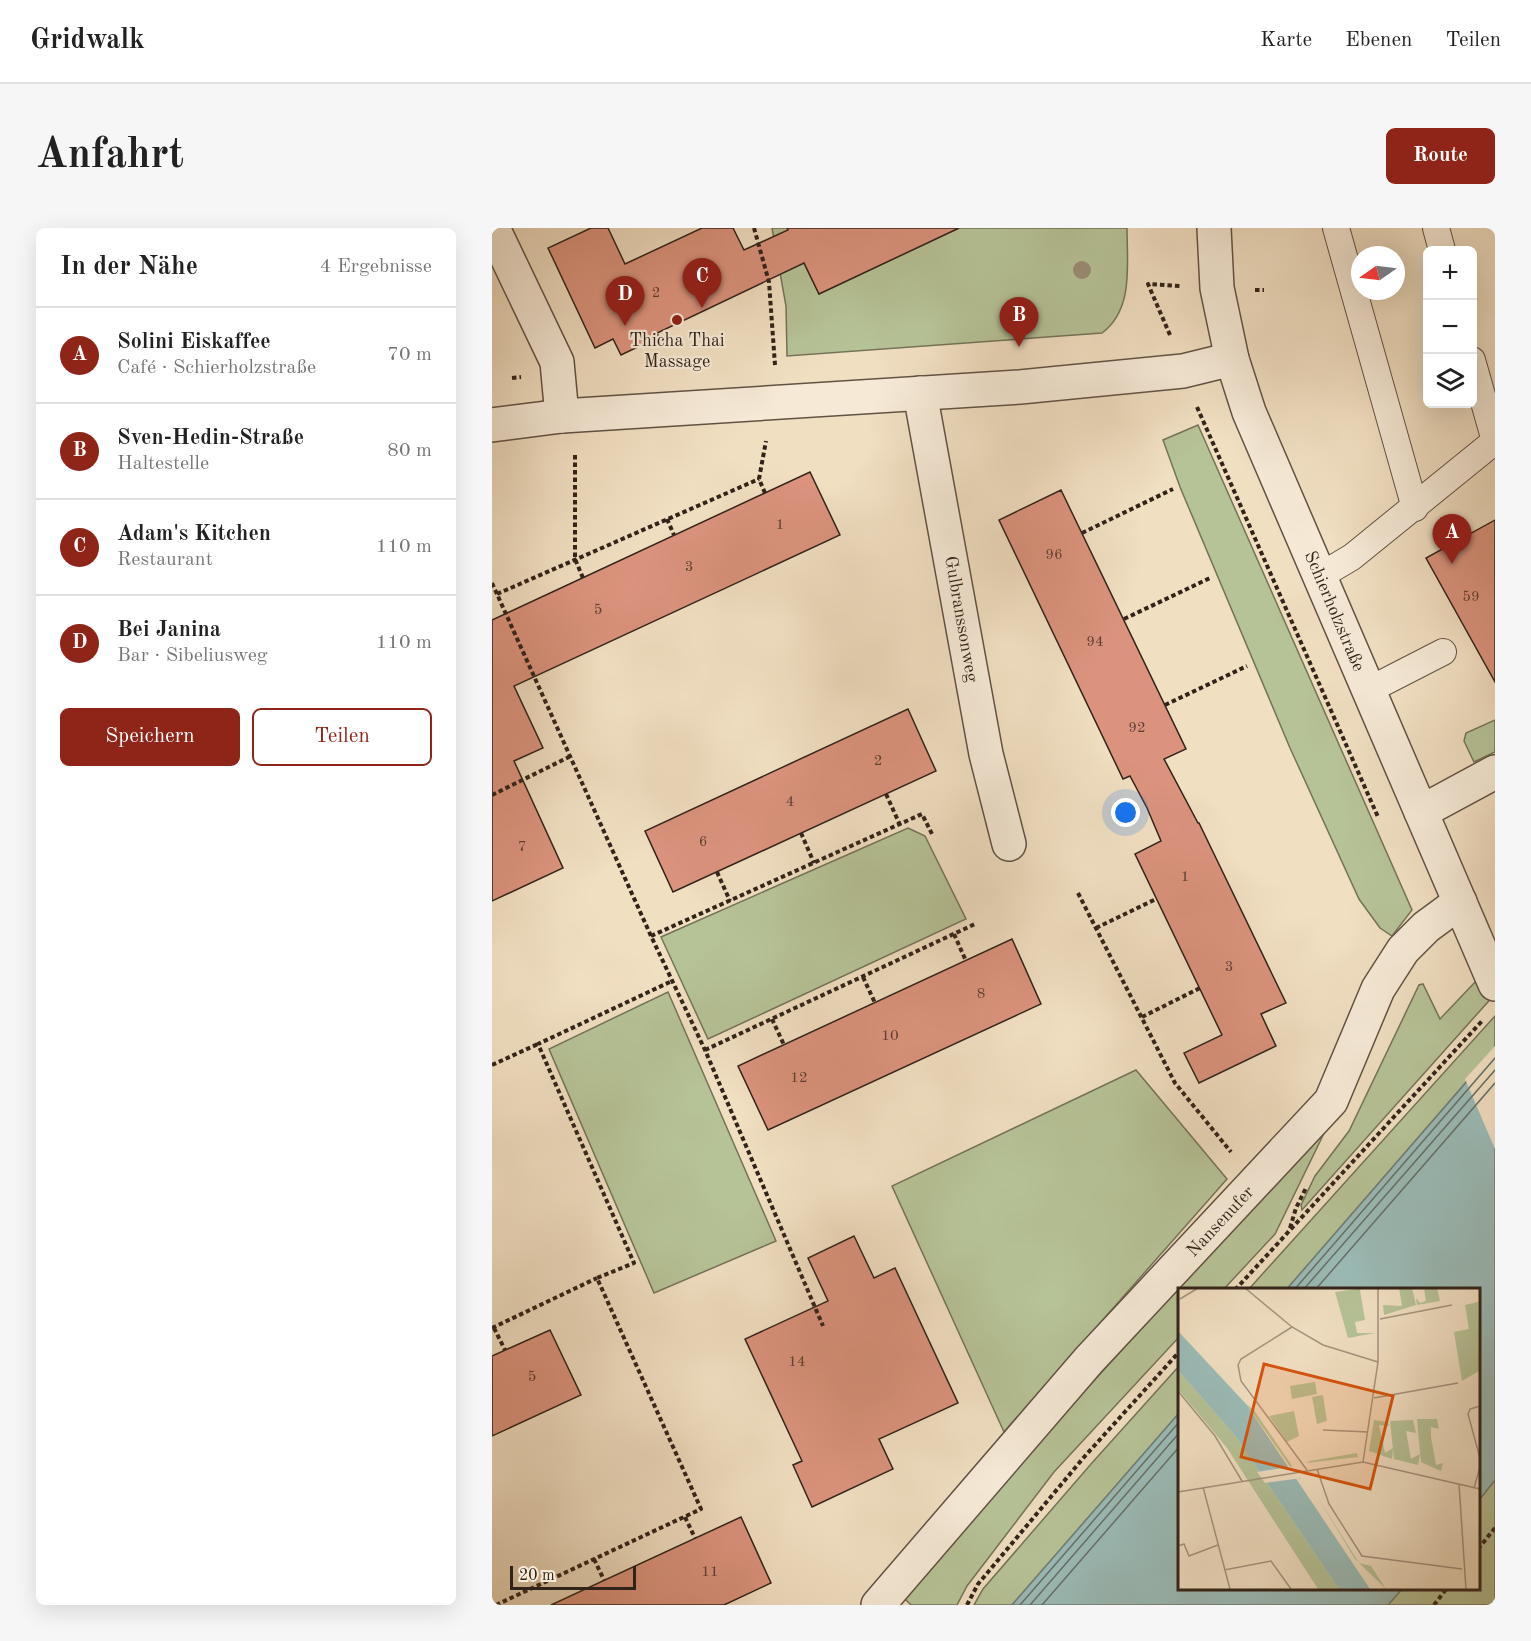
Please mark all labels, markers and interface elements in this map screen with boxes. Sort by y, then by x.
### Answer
text: Gridwalk [30,27,145,55]
text: Karte [1260,30,1312,51]
text: Ebenen [1345,30,1412,51]
text: Teilen [1445,30,1501,51]
button: Route [1386,128,1495,184]
text: Anfahrt [36,135,184,177]
north arrow [1351,246,1405,300]
map controls [1423,246,1477,408]
button: + [1423,246,1477,300]
text: In der Nähe [60,254,198,280]
text: 4 Ergebnisse [320,257,432,277]
pin: C [682,259,722,308]
pin: D [606,276,644,326]
house number: 2 [652,286,660,301]
pin: B [1000,298,1038,347]
button: − [1423,300,1477,354]
marker: Thicha Thai Massage [670,313,684,327]
text: Solini Eiskaffee [117,331,271,353]
place label: Thicha Thai Massage [629,332,725,371]
text: A [72,345,87,365]
text: 70 m [387,345,432,365]
button: layers [1423,354,1477,408]
text: Café · Schierholzstraße [117,358,316,378]
text: Sven-Hedin-Straße [117,427,304,449]
text: B [72,441,87,461]
text: 80 m [387,441,432,461]
text: Haltestelle [117,454,209,474]
pin: A [1432,514,1472,564]
house number: 1 [776,518,784,533]
text: Adam's Kitchen [117,523,271,545]
text: C [73,537,86,557]
text: 110 m [376,537,432,557]
house number: 96 [1045,548,1063,563]
street label: Schierholzstraße [1301,549,1368,674]
text: Restaurant [117,550,213,570]
street label: Gulbranssonweg [941,555,981,684]
house number: 3 [685,560,693,575]
house number: 59 [1462,590,1480,605]
house number: 5 [594,603,602,618]
text: Bei Janina [117,619,221,641]
text: D [72,633,87,653]
text: 110 m [376,633,432,653]
house number: 94 [1086,635,1104,650]
text: Bar · Sibeliusweg [117,646,268,666]
button: Speichern [60,708,240,766]
button: Teilen [252,708,432,766]
house number: 92 [1128,721,1146,736]
house number: 2 [874,754,882,769]
house number: 4 [786,795,794,810]
your location [1111,798,1140,827]
house number: 6 [699,835,707,850]
house number: 7 [518,840,526,855]
house number: 1 [1181,870,1189,885]
house number: 3 [1225,960,1233,975]
house number: 8 [977,987,985,1002]
house number: 10 [881,1029,899,1044]
house number: 12 [790,1071,808,1086]
street label: Nansenufer [1184,1182,1258,1261]
inset map [1178,1288,1480,1590]
house number: 14 [788,1355,806,1370]
house number: 5 [528,1370,536,1385]
scale bar [510,1563,636,1590]
house number: 11 [701,1565,719,1580]
text: 20 m [519,1568,555,1584]

